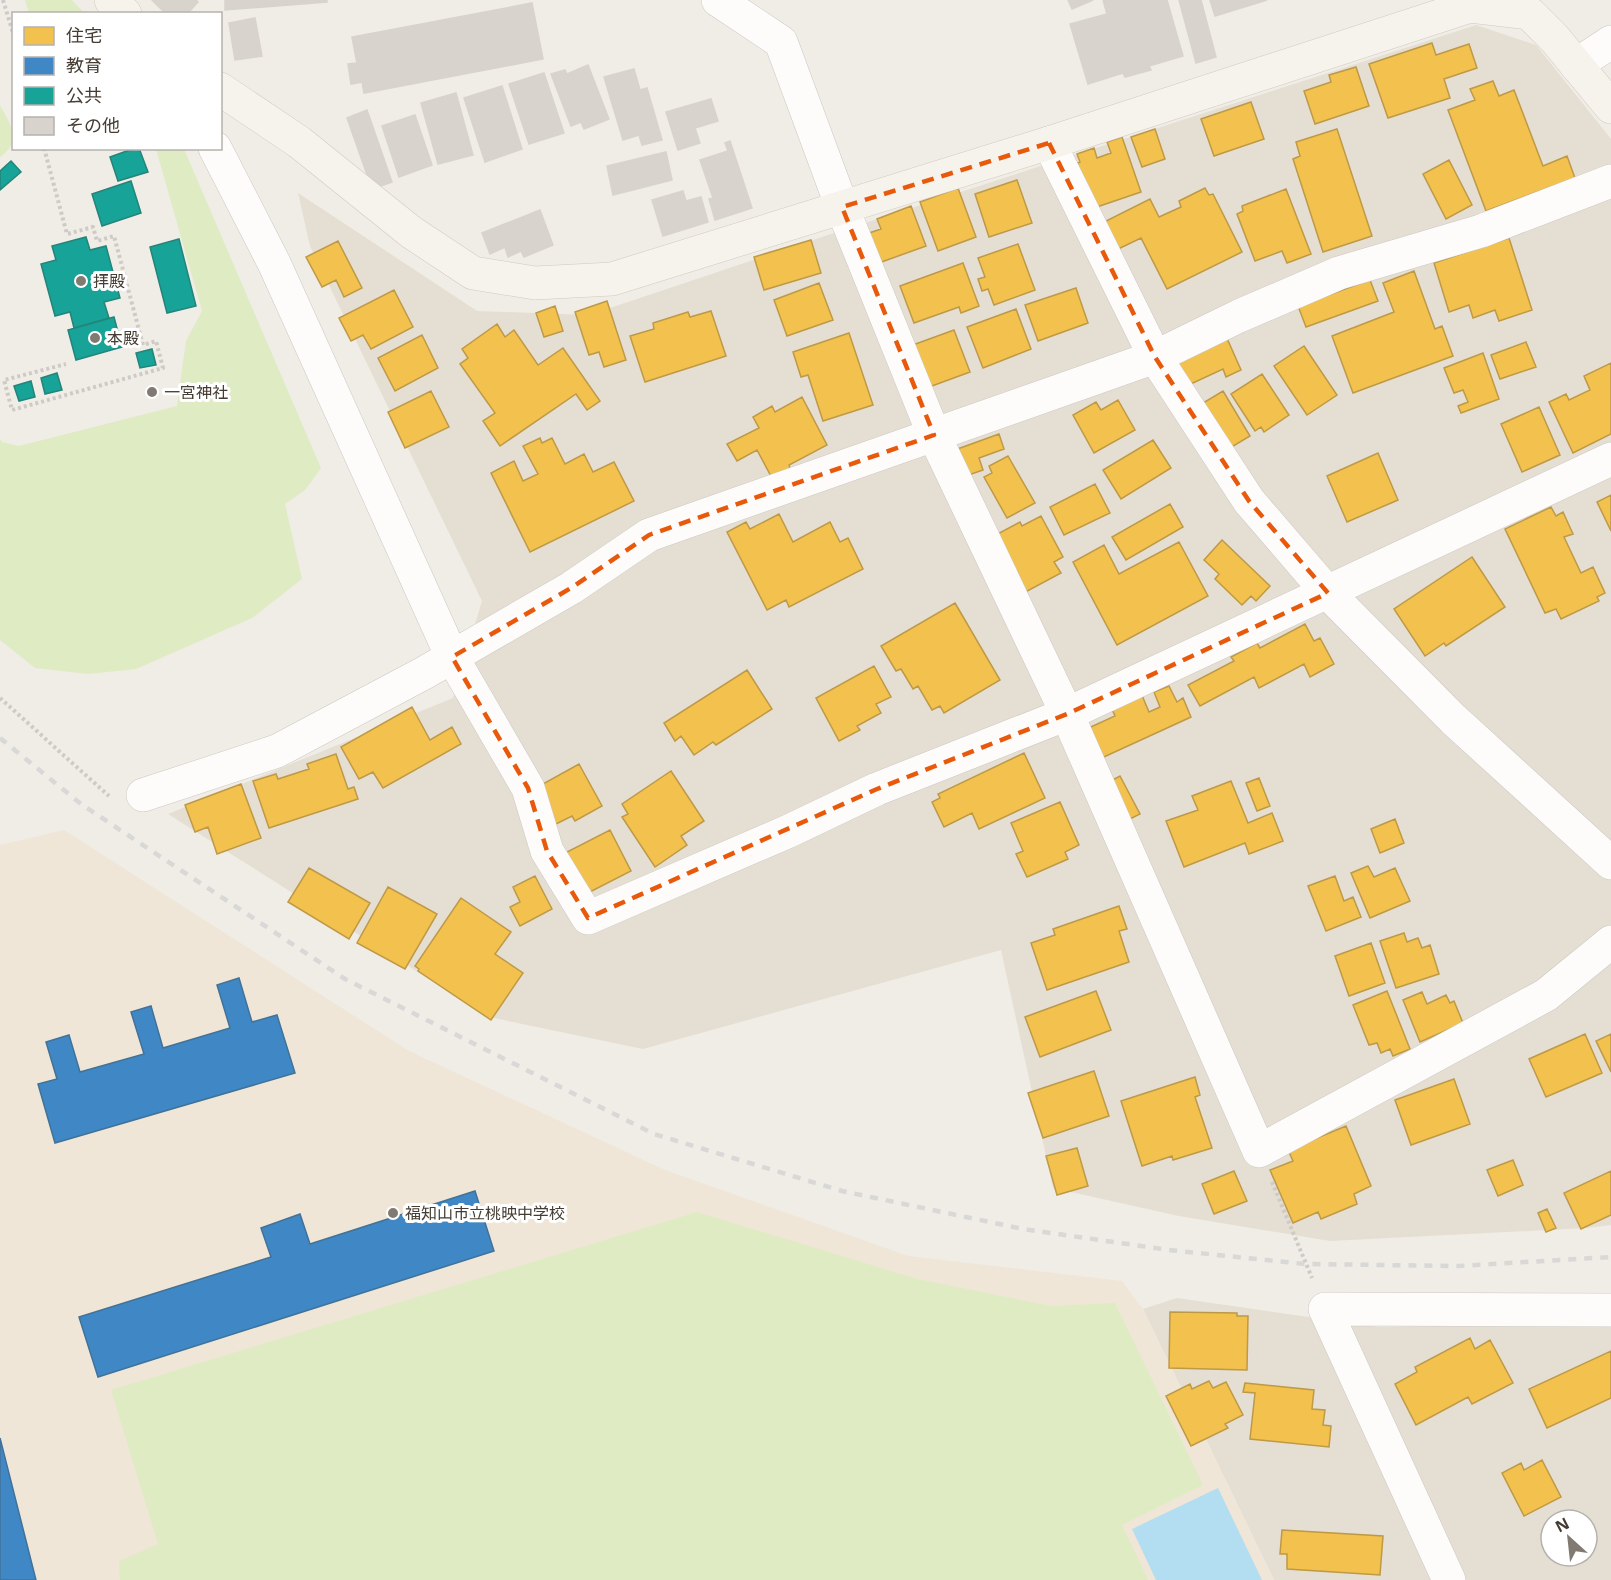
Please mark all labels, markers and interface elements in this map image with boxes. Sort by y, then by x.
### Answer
legend [12,12,222,150]
text: 住宅 [66,23,102,47]
text: 教育 [66,53,102,77]
text: 公共 [66,83,102,107]
text: その他 [66,113,120,137]
place label: 拝殿 [93,270,125,292]
marker: 拝殿 [74,274,88,288]
place label: 本殿 [107,327,139,349]
marker: 本殿 [88,331,102,345]
place label: 一宮神社 [164,381,228,403]
marker: 一宮神社 [145,385,159,399]
place label: 福知山市立桃映中学校 [405,1202,565,1224]
marker: 福知山市立桃映中学校 [386,1206,400,1220]
north arrow [1539,1508,1599,1568]
text: N [1551,1512,1573,1537]

